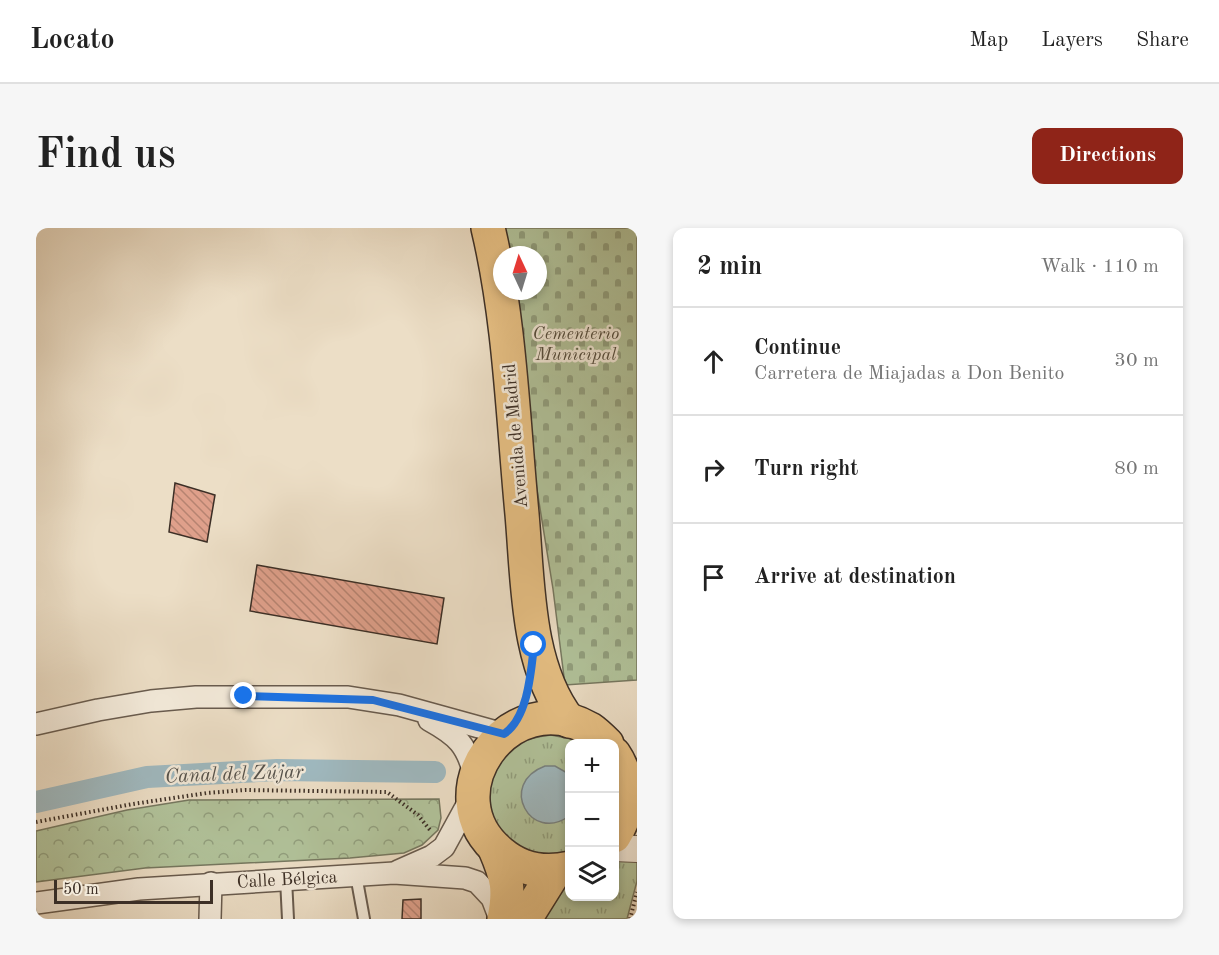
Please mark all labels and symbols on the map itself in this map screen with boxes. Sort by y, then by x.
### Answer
north arrow [493,246,547,300]
park label: Cementerio Municipal [533,325,619,364]
street label: Avenida de Madrid [501,363,531,509]
route start [520,631,546,657]
route end [230,682,256,708]
water label: Canal del Zújar [164,763,304,787]
street label: Calle Bélgica [236,868,338,892]
scale bar [54,877,213,904]

